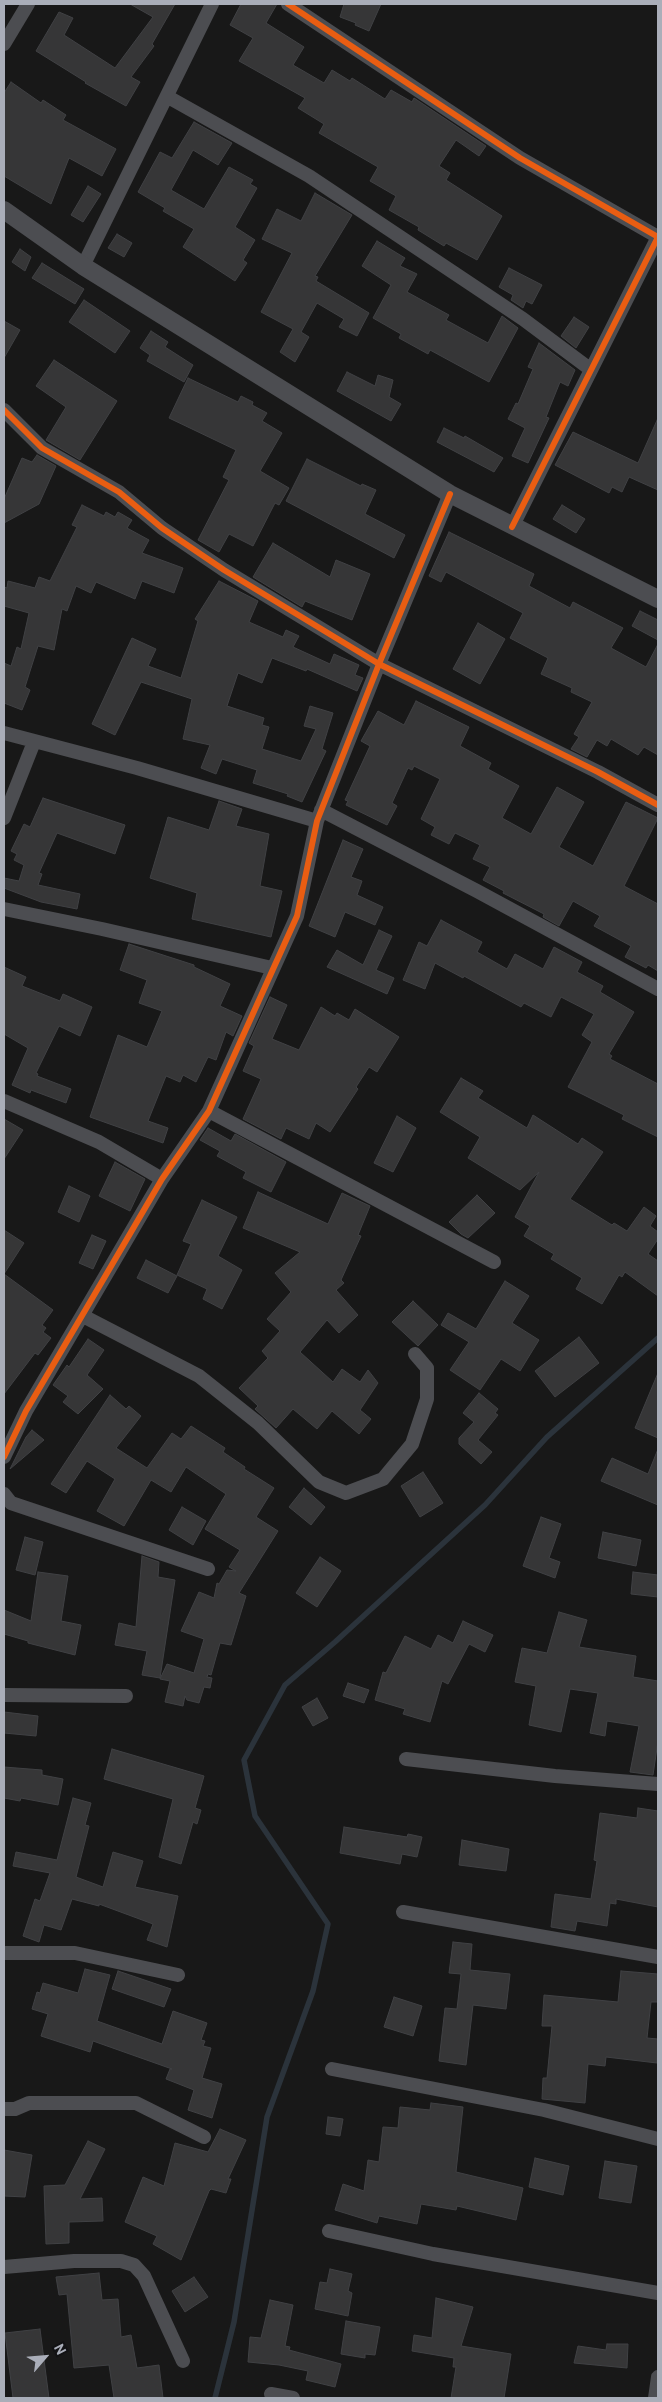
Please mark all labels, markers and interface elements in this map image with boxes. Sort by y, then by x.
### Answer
north arrow [20,2332,70,2382]
text: N [49,2342,69,2358]

